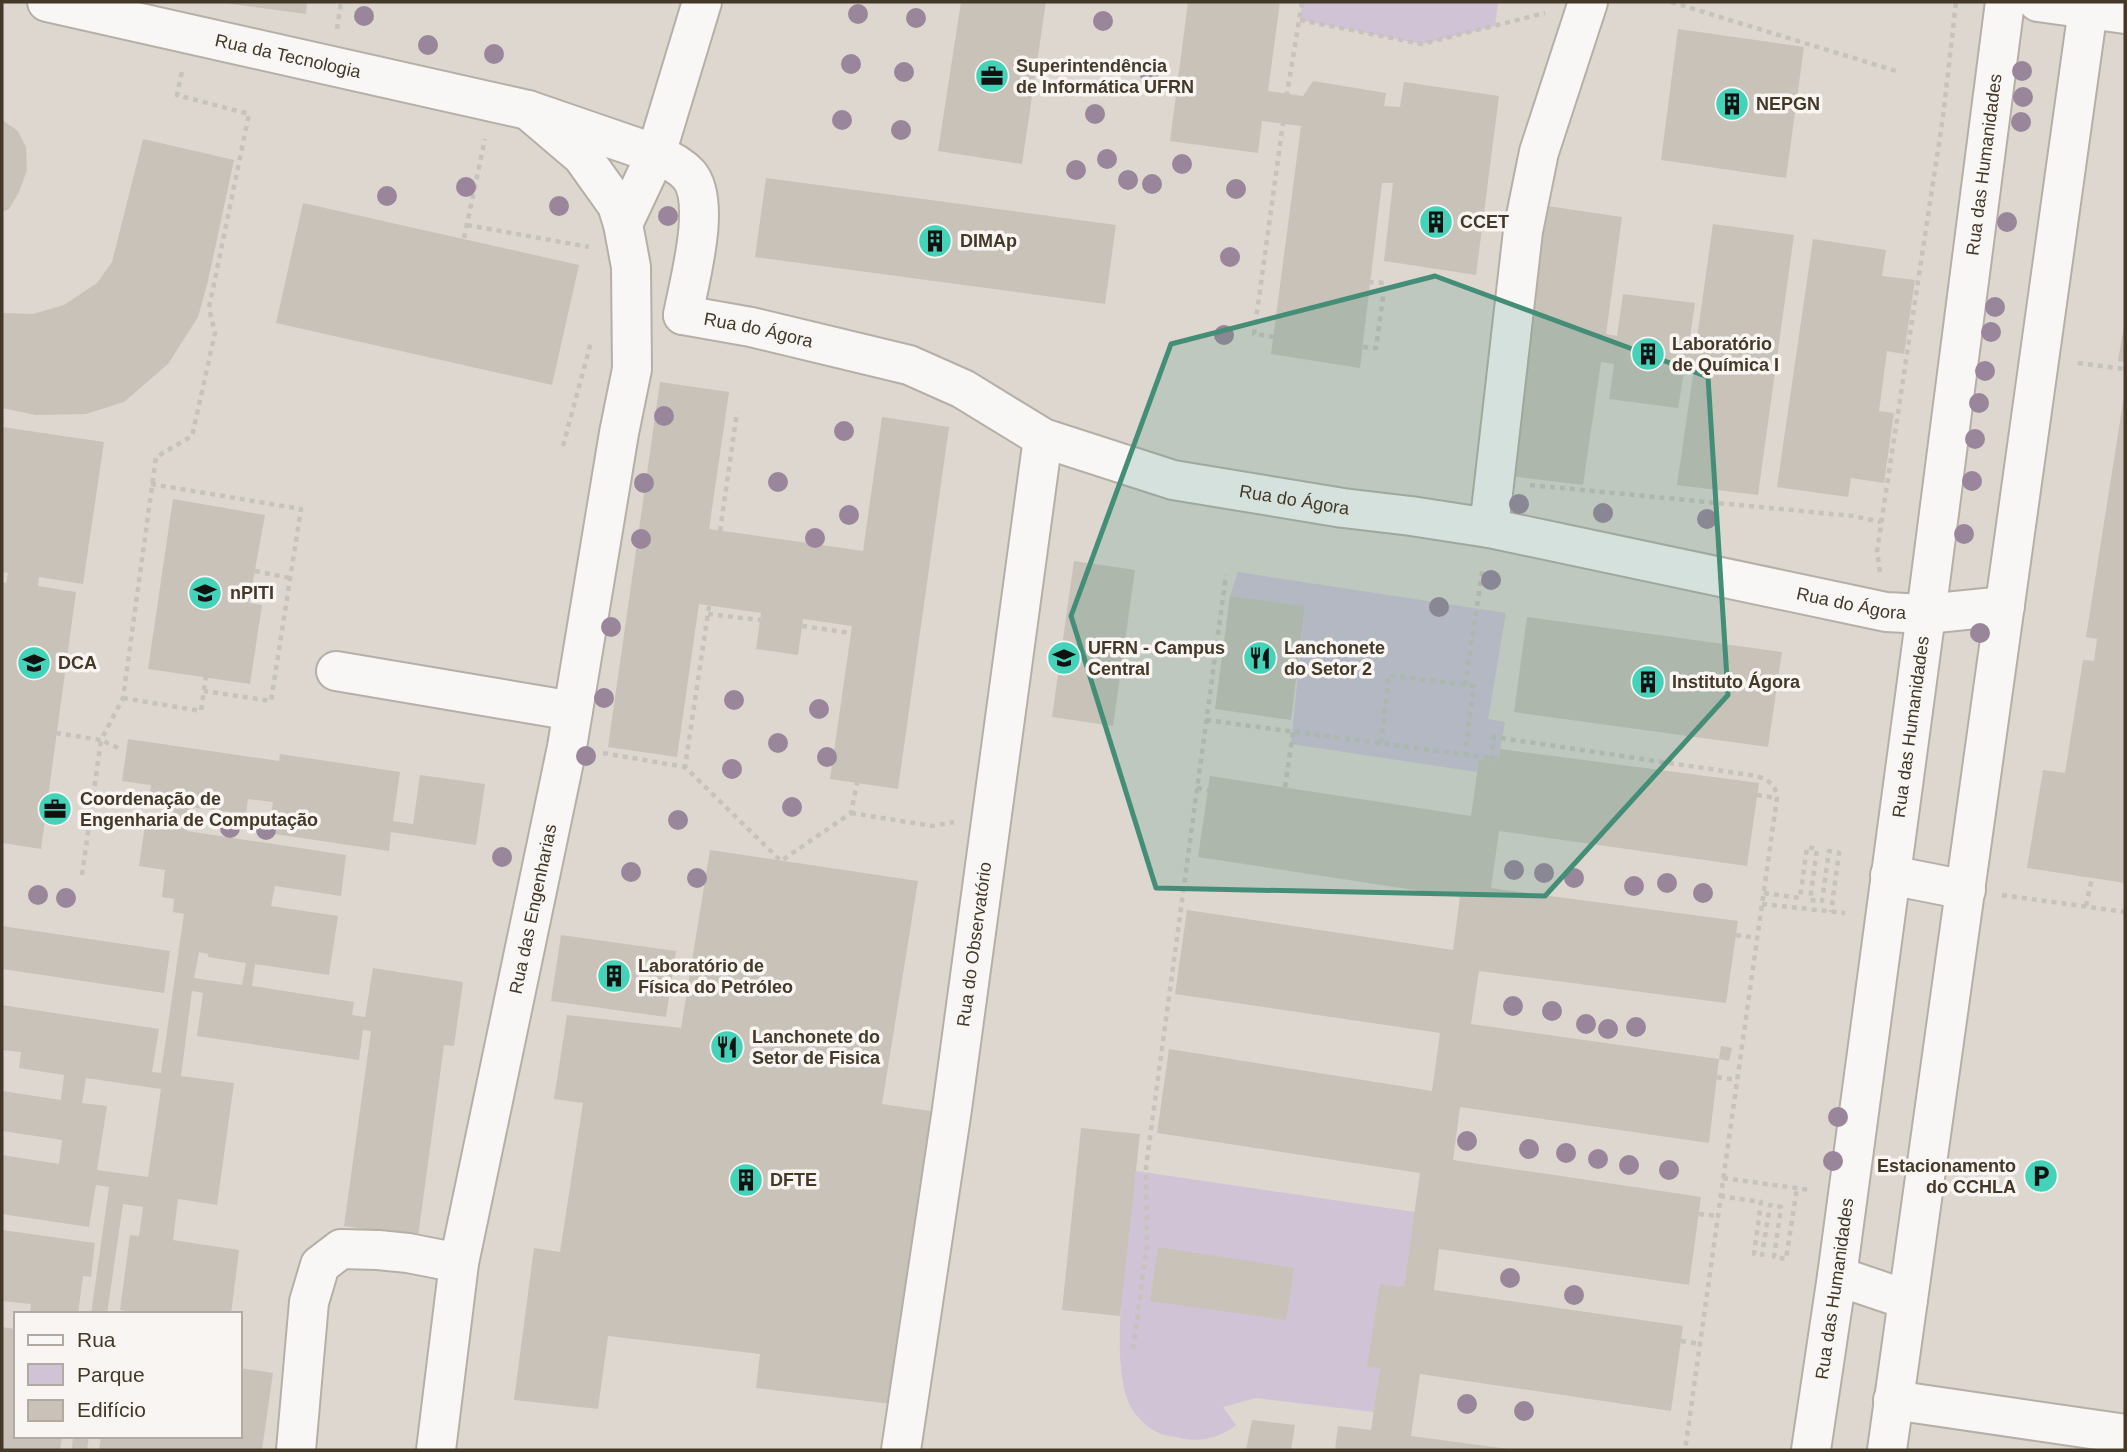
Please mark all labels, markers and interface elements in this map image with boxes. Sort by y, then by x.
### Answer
street label: Rua da Tecnologia [213,30,364,82]
place label: Superintendência de Informática UFRN [1016,56,1194,97]
office icon: Superintendência de Informática UFRN [973,57,1011,95]
street label: Rua das Humanidades [1962,72,2006,257]
building icon: NEPGN [1713,85,1751,123]
place label: NEPGN [1756,94,1820,114]
building icon: CCET [1417,203,1455,241]
place label: CCET [1460,212,1509,232]
building icon: DIMAp [916,222,954,260]
place label: DIMAp [960,231,1017,251]
street label: Rua do Ágora [702,309,816,352]
place label: Laboratório de Química I [1672,334,1779,375]
building icon: Laboratório de Química I [1629,335,1667,373]
street label: Rua do Ágora [1238,481,1351,519]
school or university icon: nPITI [186,574,224,612]
place label: nPITI [230,583,274,603]
street label: Rua do Ágora [1795,583,1907,623]
street label: Rua das Humanidades [1889,635,1933,819]
place label: UFRN - Campus Central [1088,638,1225,679]
place label: Lanchonete do Setor 2 [1284,638,1385,679]
school or university icon: UFRN - Campus Central [1045,639,1083,677]
restaurant icon: Lanchonete do Setor 2 [1241,639,1279,677]
school or university icon: DCA [15,644,53,682]
place label: DCA [58,653,97,673]
building icon: Instituto Ágora [1629,663,1667,701]
place label: Instituto Ágora [1672,671,1801,692]
place label: Coordenação de Engenharia de Computação [80,789,318,830]
office icon: Coordenação de Engenharia de Computação [36,790,74,828]
street label: Rua das Engenharias [506,822,561,996]
street label: Rua do Observatório [953,861,995,1028]
place label: Laboratório de Física do Petróleo [638,956,793,997]
building icon: Laboratório de Física do Petróleo [595,957,633,995]
place label: Lanchonete do Setor de Fisica [752,1027,881,1068]
restaurant icon: Lanchonete do Setor de Fisica [708,1028,746,1066]
place label: Estacionamento do CCHLA [1877,1156,2016,1197]
parking icon: Estacionamento do CCHLA [2022,1157,2060,1195]
building icon: DFTE [727,1161,765,1199]
place label: DFTE [770,1170,817,1190]
street label: Rua das Humanidades [1812,1197,1857,1381]
legend [14,1312,242,1438]
text: Rua [77,1328,116,1351]
text: Parque [77,1363,145,1386]
text: Edifício [77,1398,146,1421]

